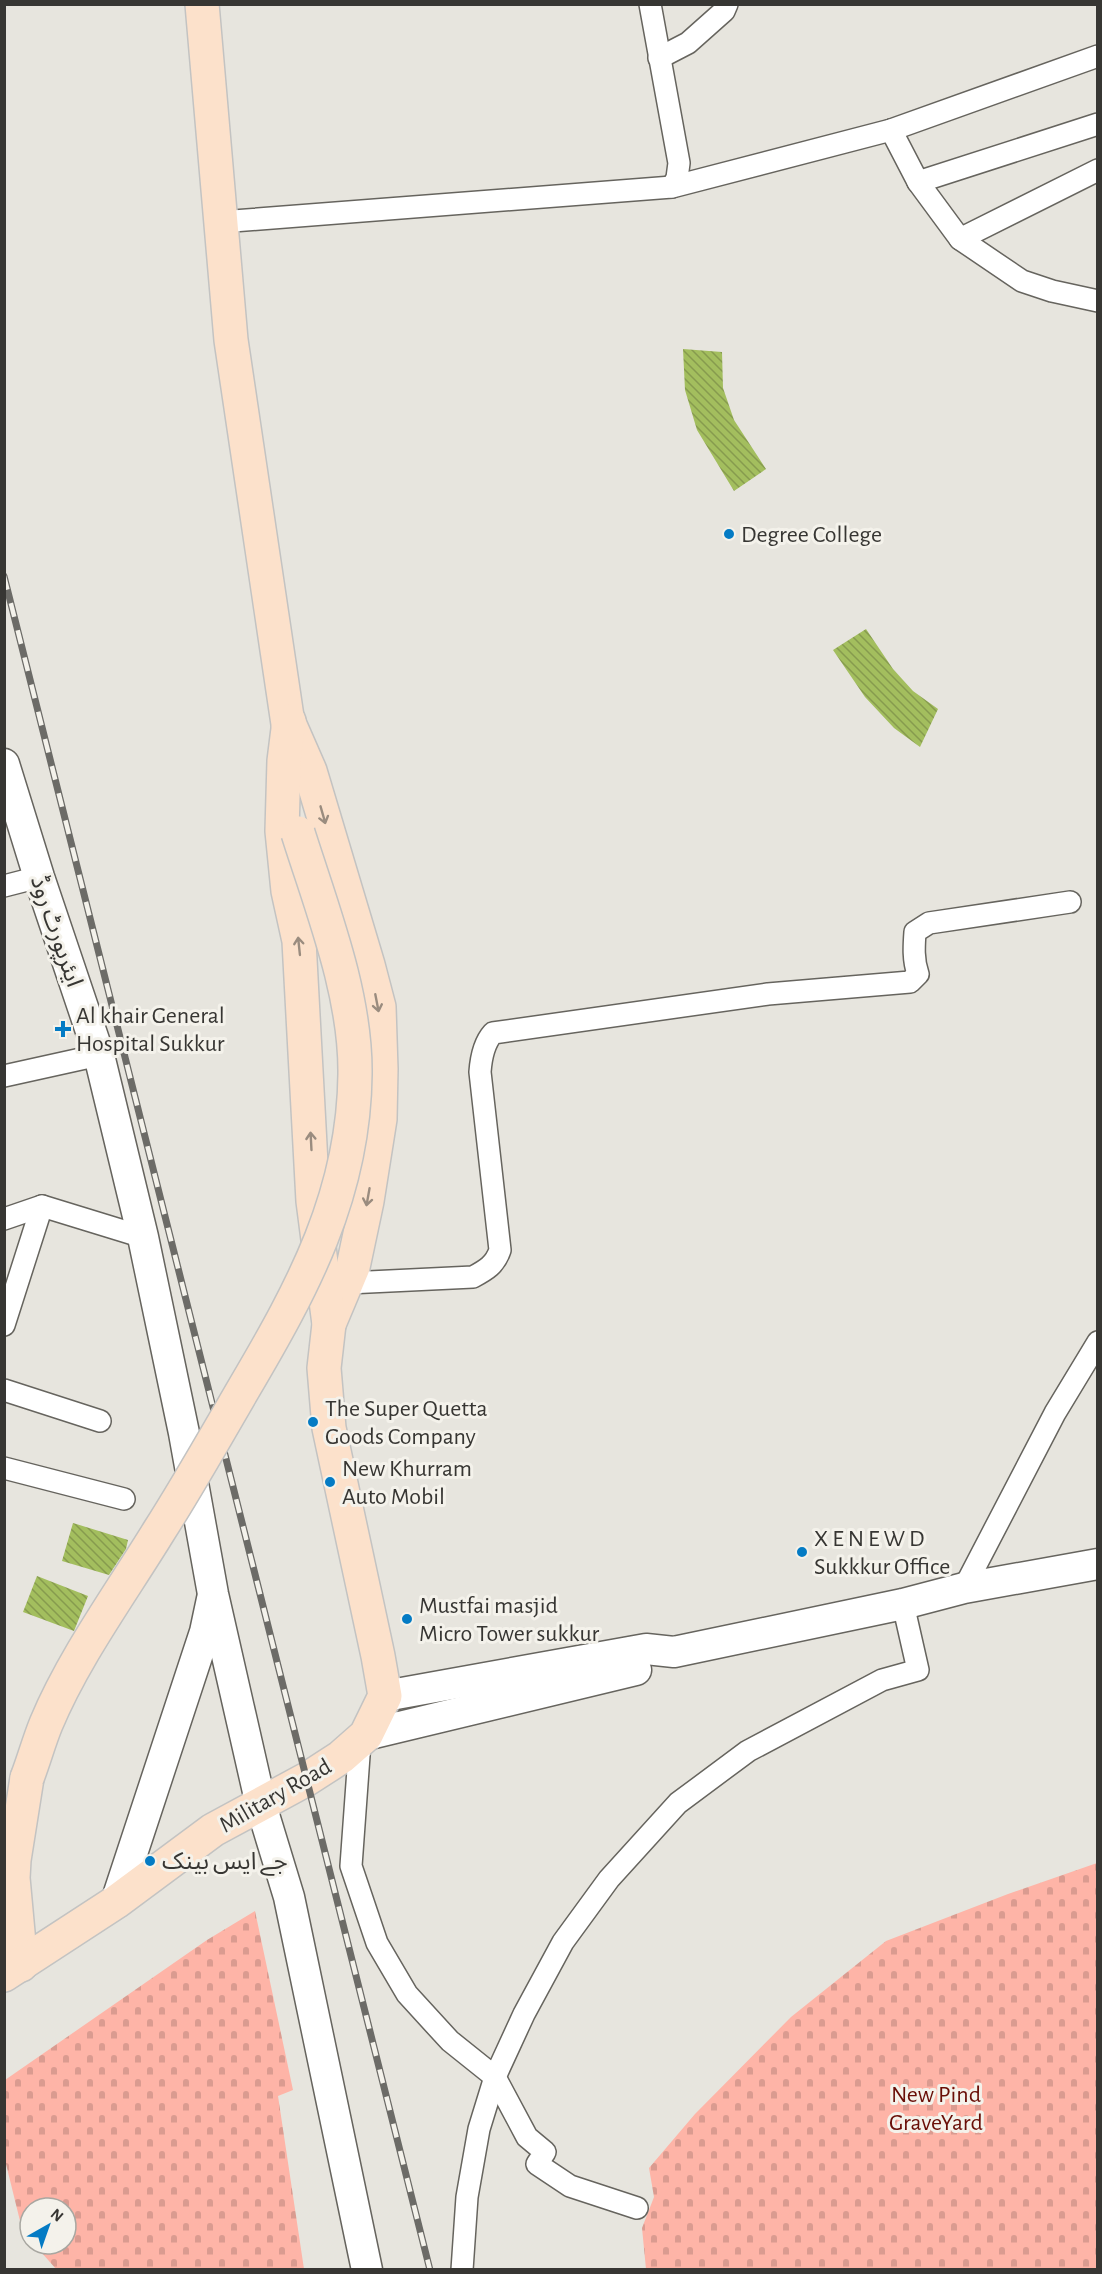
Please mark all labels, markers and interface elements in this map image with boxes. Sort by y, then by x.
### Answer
place label: Degree College [741,523,882,547]
marker: Degree College [722,527,736,541]
one-way arrow [318,806,329,825]
street label: ایئرپورٹ روڈ [24,872,88,991]
one-way arrow [293,937,304,957]
one-way arrow [372,993,383,1012]
place label: Al khair General Hospital Sukkur [76,1004,225,1056]
marker: Al khair General Hospital Sukkur [54,1020,72,1038]
one-way arrow [305,1131,316,1151]
one-way arrow [362,1186,373,1206]
place label: The Super Quetta Goods Company [325,1397,488,1449]
marker: The Super Quetta Goods Company [306,1415,320,1429]
place label: New Khurram Auto Mobil [342,1457,472,1509]
marker: New Khurram Auto Mobil [323,1475,337,1489]
place label: X E N E W D Sukkkur Office [814,1527,950,1579]
marker: X E N E W D Sukkkur Office [795,1545,809,1559]
place label: Mustfai masjid Micro Tower sukkur [419,1594,599,1646]
marker: Mustfai masjid Micro Tower sukkur [400,1612,414,1626]
street label: Military Road [215,1754,336,1838]
place label: جے ایس بینک [162,1850,288,1876]
marker: جے ایس بینک [143,1854,157,1868]
park label: New Pind GraveYard [889,2083,983,2135]
north arrow [18,2196,78,2256]
text: N [48,2206,66,2225]

